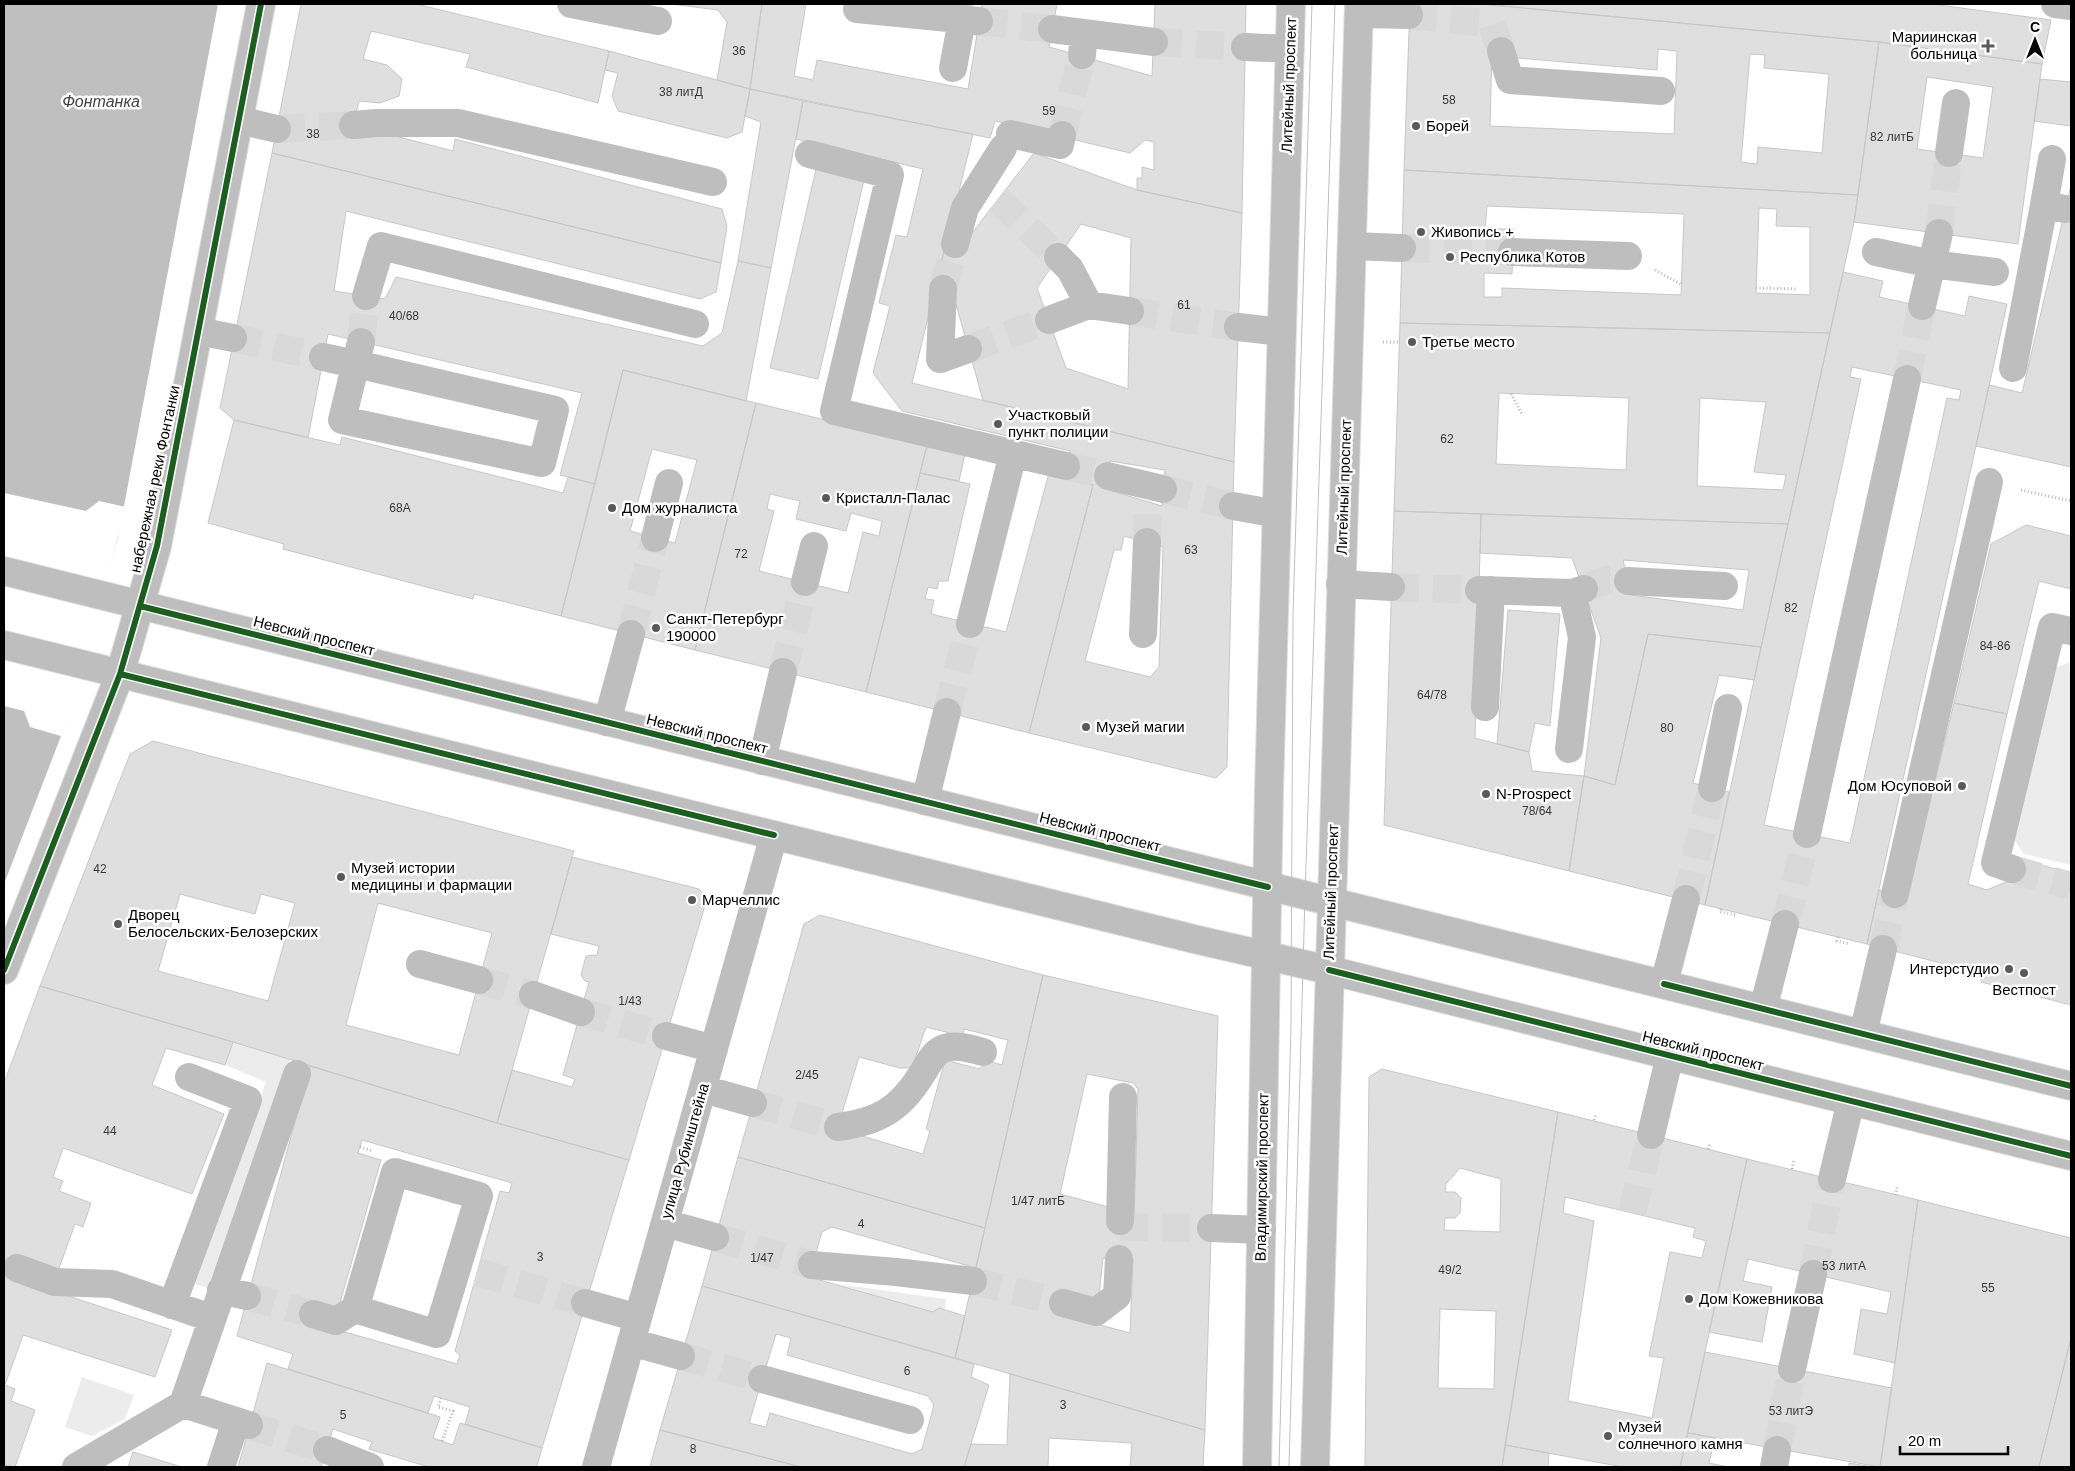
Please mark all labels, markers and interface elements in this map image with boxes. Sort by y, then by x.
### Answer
north arrow [2010,15,2060,65]
street label: Литейный проспект [1278,17,1299,153]
text: С [2030,19,2040,35]
place label: Мариинская больница [1892,28,1978,62]
marker: Мариинская больница [1981,39,1995,53]
house number: 36 [732,44,746,58]
house number: 38 литД [659,85,703,99]
water label: Фонтанка [62,93,140,110]
house number: 58 [1442,93,1456,107]
house number: 59 [1042,104,1056,118]
place label: Борей [1426,117,1469,134]
marker: Борей [1410,120,1422,132]
house number: 38 [306,127,320,141]
house number: 82 литБ [1870,130,1914,144]
place label: Живопись + [1431,223,1514,240]
marker: Живопись + [1415,226,1427,238]
place label: Республика Котов [1460,248,1585,265]
marker: Республика Котов [1444,251,1456,263]
house number: 61 [1177,298,1191,312]
house number: 40/68 [389,309,419,323]
place label: Третье место [1422,333,1515,350]
marker: Третье место [1406,336,1418,348]
street label: набережная реки Фонтанки [126,384,183,574]
place label: Участковый пункт полиции [1008,406,1108,440]
marker: Участковый пункт полиции [992,418,1004,430]
street label: Литейный проспект [1333,419,1354,555]
house number: 62 [1440,432,1454,446]
place label: Кристалл-Палас [836,489,951,506]
marker: Кристалл-Палас [820,492,832,504]
place label: Дом журналиста [622,499,738,516]
house number: 68А [389,501,411,515]
marker: Дом журналиста [606,502,618,514]
house number: 63 [1184,543,1198,557]
house number: 72 [734,547,748,561]
house number: 82 [1784,601,1798,615]
place label: Санкт-Петербург 190000 [666,610,784,644]
street label: Невский проспект [252,612,377,659]
marker: Санкт-Петербург 190000 [650,622,662,634]
house number: 84-86 [1980,639,2011,653]
house number: 64/78 [1417,688,1447,702]
street label: Невский проспект [645,710,770,757]
place label: Музей магии [1096,718,1185,735]
marker: Музей магии [1080,721,1092,733]
house number: 80 [1660,721,1674,735]
place label: Дом Юсуповой [1848,777,1952,794]
marker: Дом Юсуповой [1956,780,1968,792]
place label: N-Prospect [1496,785,1572,802]
marker: N-Prospect [1480,788,1492,800]
house number: 78/64 [1522,804,1552,818]
street label: Невский проспект [1038,808,1163,855]
street label: Литейный проспект [1320,824,1341,960]
place label: Музей истории медицины и фармации [351,859,512,893]
house number: 42 [93,862,107,876]
marker: Музей истории медицины и фармации [335,871,347,883]
place label: Марчеллис [702,891,781,908]
marker: Марчеллис [686,894,698,906]
place label: Дворец Белосельских-Белозерских [128,906,318,940]
marker: Дворец Белосельских-Белозерских [112,918,124,930]
place label: Интерстудио [1910,960,1999,977]
marker: Интерстудио [2003,963,2015,975]
marker: Вестпост [2018,967,2030,979]
place label: Вестпост [1992,981,2056,998]
house number: 1/43 [618,994,642,1008]
street label: Невский проспект [1641,1027,1766,1074]
house number: 2/45 [795,1068,819,1082]
street label: улица Рубинштейна [657,1080,712,1221]
street label: Владимирский проспект [1252,1092,1271,1261]
house number: 44 [103,1124,117,1138]
house number: 1/47 литБ [1011,1194,1065,1208]
house number: 4 [858,1217,865,1231]
house number: 3 [537,1250,544,1264]
house number: 1/47 [750,1251,774,1265]
house number: 53 литА [1822,1259,1866,1273]
house number: 49/2 [1438,1263,1462,1277]
house number: 55 [1981,1281,1995,1295]
place label: Дом Кожевникова [1699,1290,1824,1307]
marker: Дом Кожевникова [1683,1293,1695,1305]
house number: 6 [904,1364,911,1378]
house number: 3 [1060,1398,1067,1412]
house number: 53 литЭ [1769,1404,1814,1418]
house number: 5 [340,1408,347,1422]
place label: Музей солнечного камня [1618,1418,1743,1452]
scale bar [1900,1424,2008,1456]
marker: Музей солнечного камня [1602,1430,1614,1442]
text: 20 m [1908,1432,1941,1449]
house number: 8 [690,1442,697,1456]

